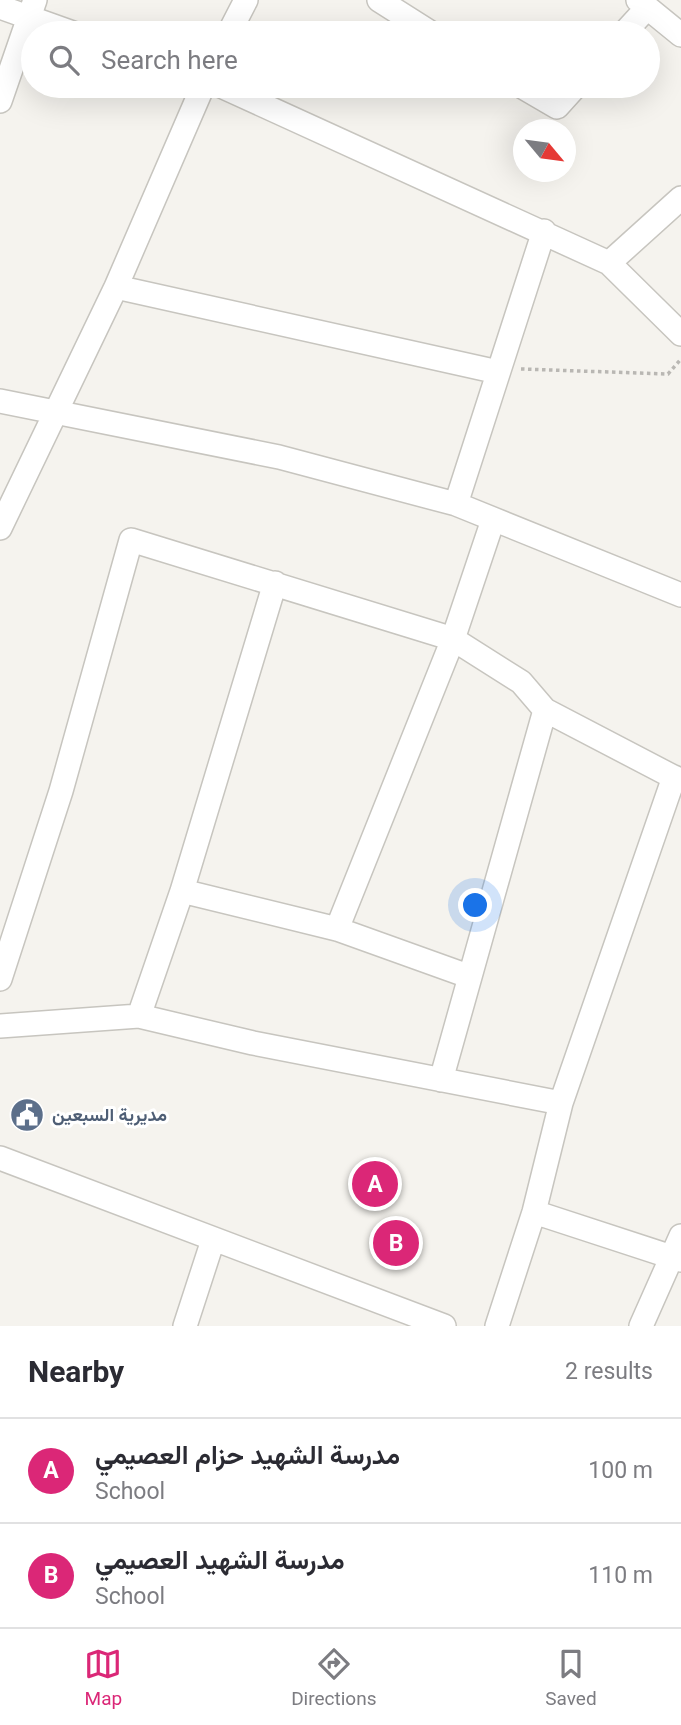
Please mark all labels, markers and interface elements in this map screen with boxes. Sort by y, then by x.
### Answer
search box [21,21,660,98]
icon: search [45,41,83,79]
text: Search here [101,45,238,75]
north arrow [513,119,576,182]
your location [458,888,492,922]
public building icon: مديرية السبعين [8,1096,46,1134]
place label: مديرية السبعين [52,1104,167,1126]
pin: A [352,1158,398,1210]
pin: B [373,1217,419,1269]
text: Nearby [28,1354,124,1389]
text: 2 results [565,1358,653,1385]
text: مدرسة الشهيد حزام العصيمي [95,1440,400,1470]
text: A [43,1457,59,1484]
text: 100 m [588,1457,653,1484]
text: School [95,1478,165,1505]
text: مدرسة الشهيد العصيمي [95,1545,345,1575]
text: B [44,1562,58,1589]
text: 110 m [588,1562,653,1589]
text: School [95,1583,165,1610]
tab: Map [84,1645,122,1710]
tab: Directions [291,1645,376,1710]
tab: Saved [545,1645,597,1710]

